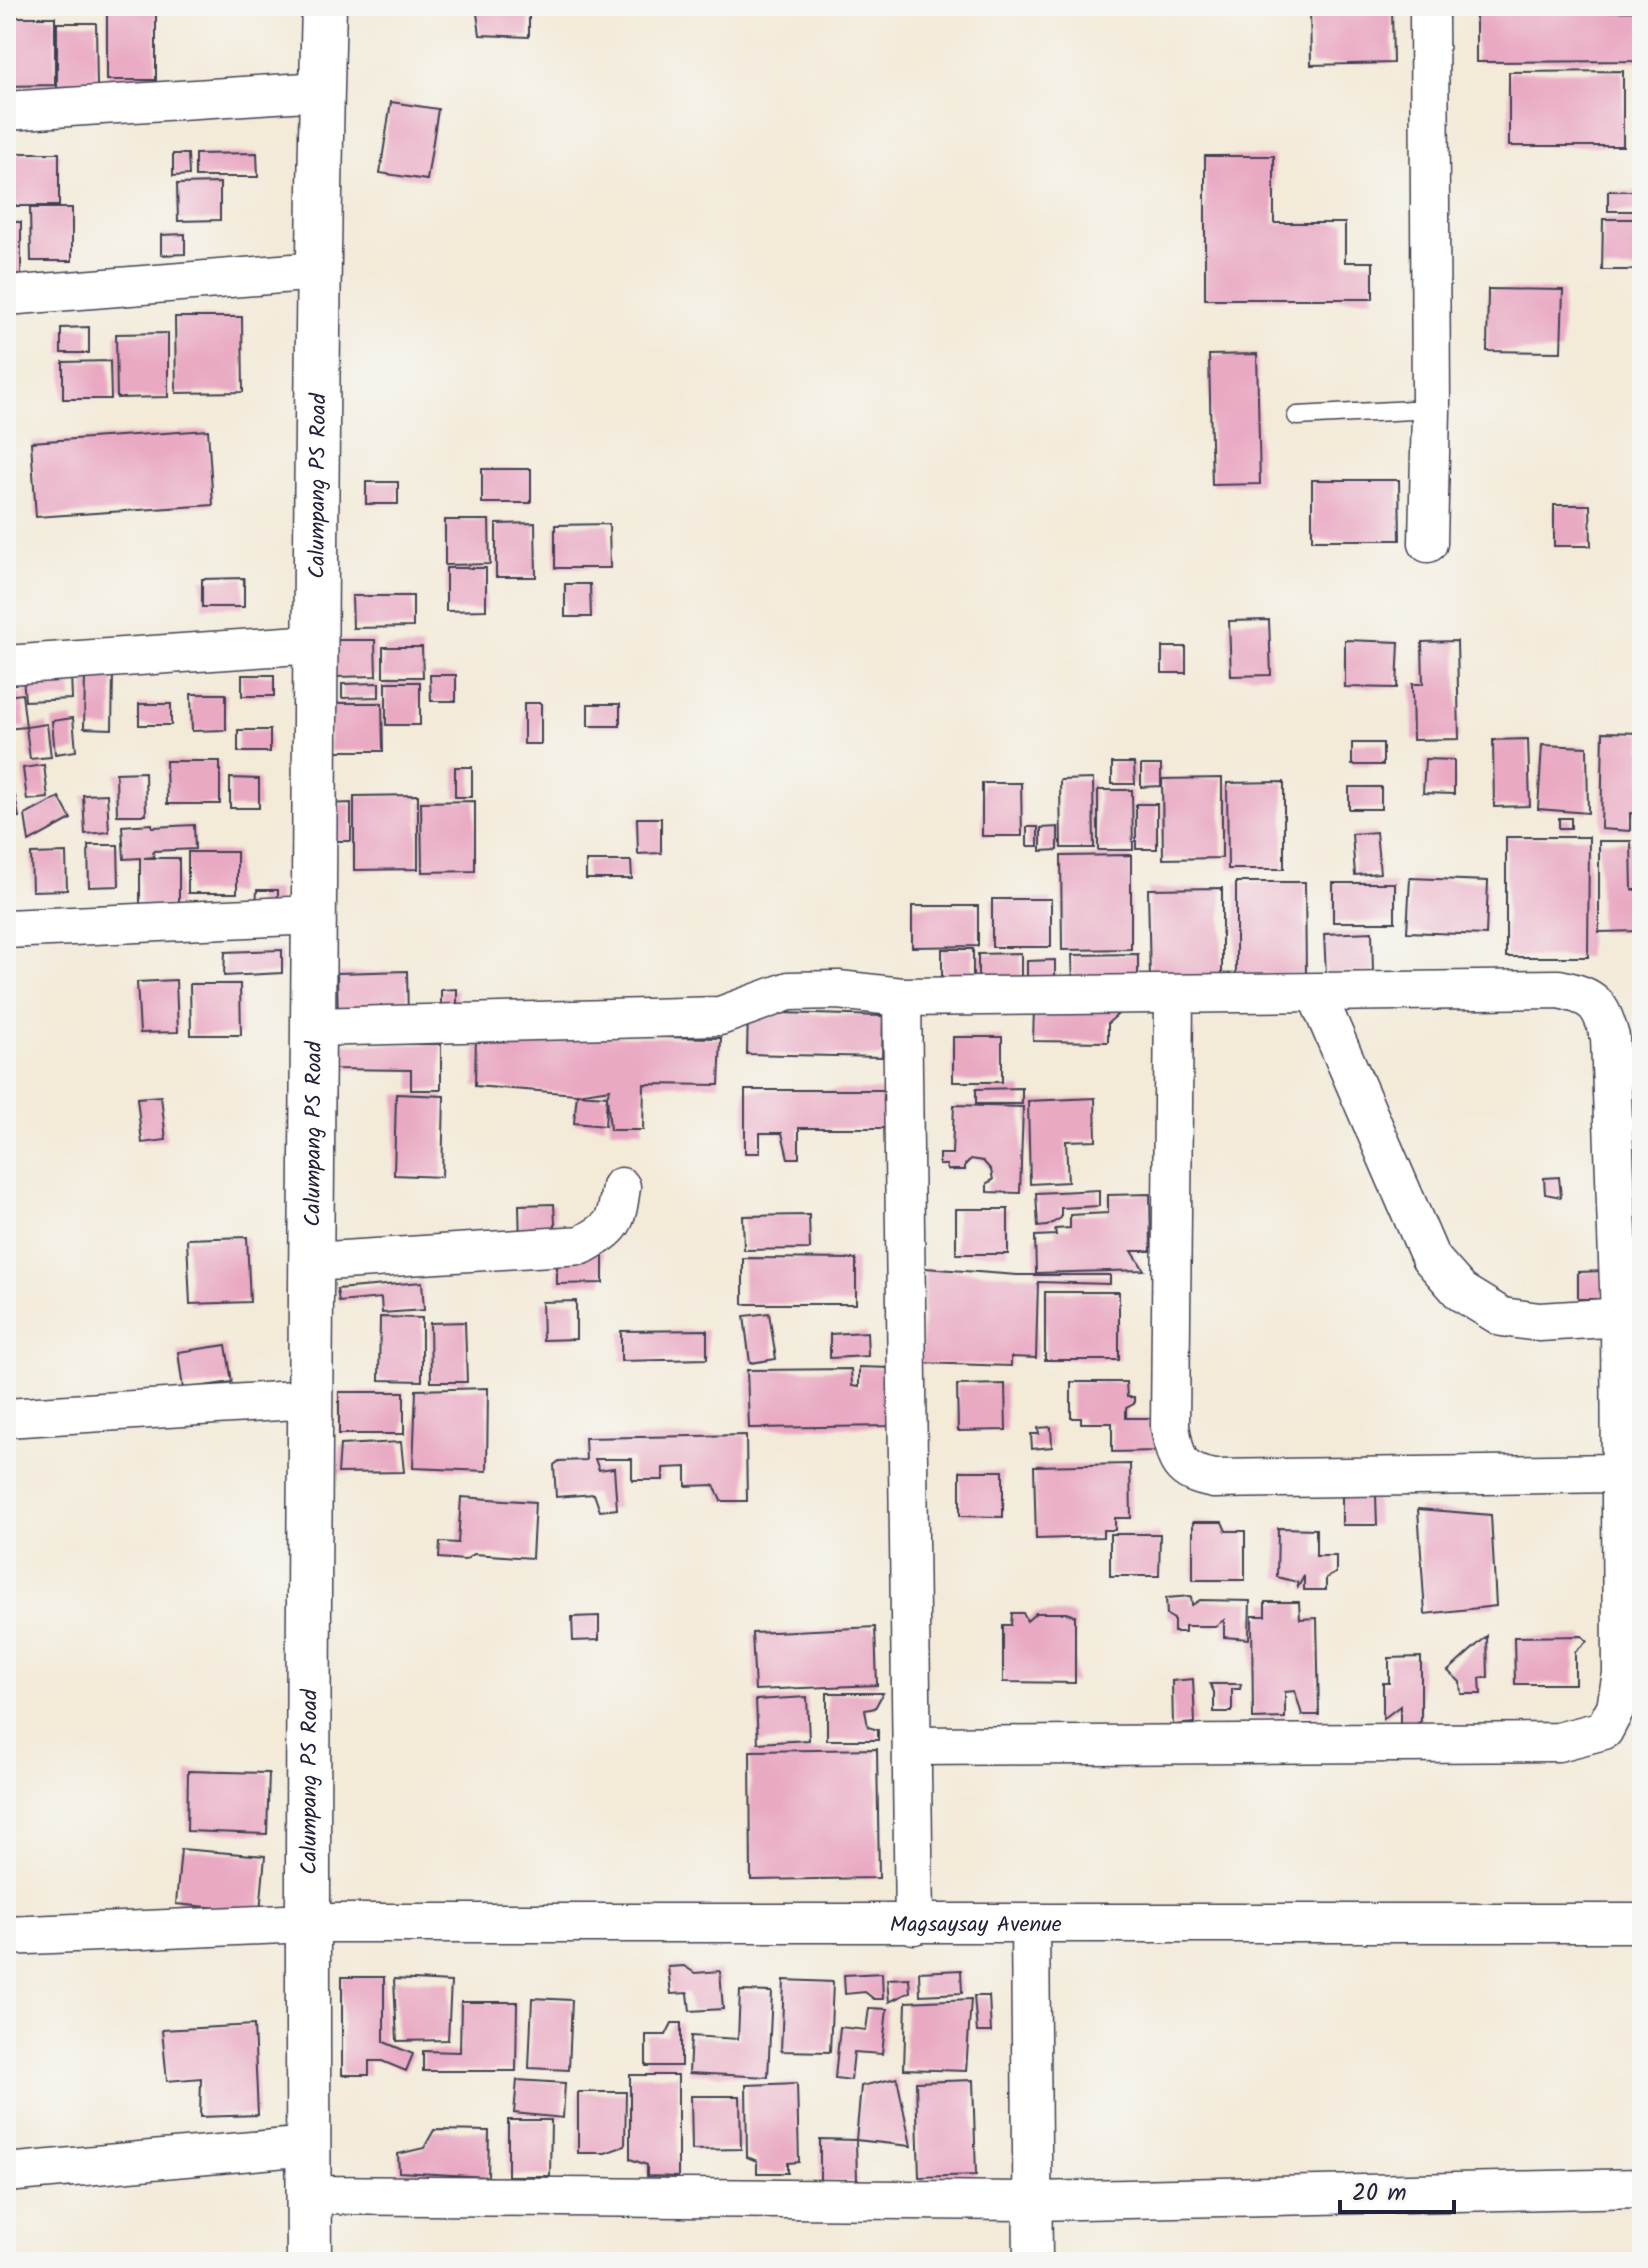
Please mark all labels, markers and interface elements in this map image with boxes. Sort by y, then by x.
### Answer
street label: Calumpang PS Road [301,392,337,579]
street label: Calumpang PS Road [296,1040,333,1227]
street label: Calumpang PS Road [293,1688,329,1875]
street label: Magsaysay Avenue [890,1908,1062,1943]
scale bar [1340,2164,1454,2214]
text: 20 m [1352,2174,1407,2213]

